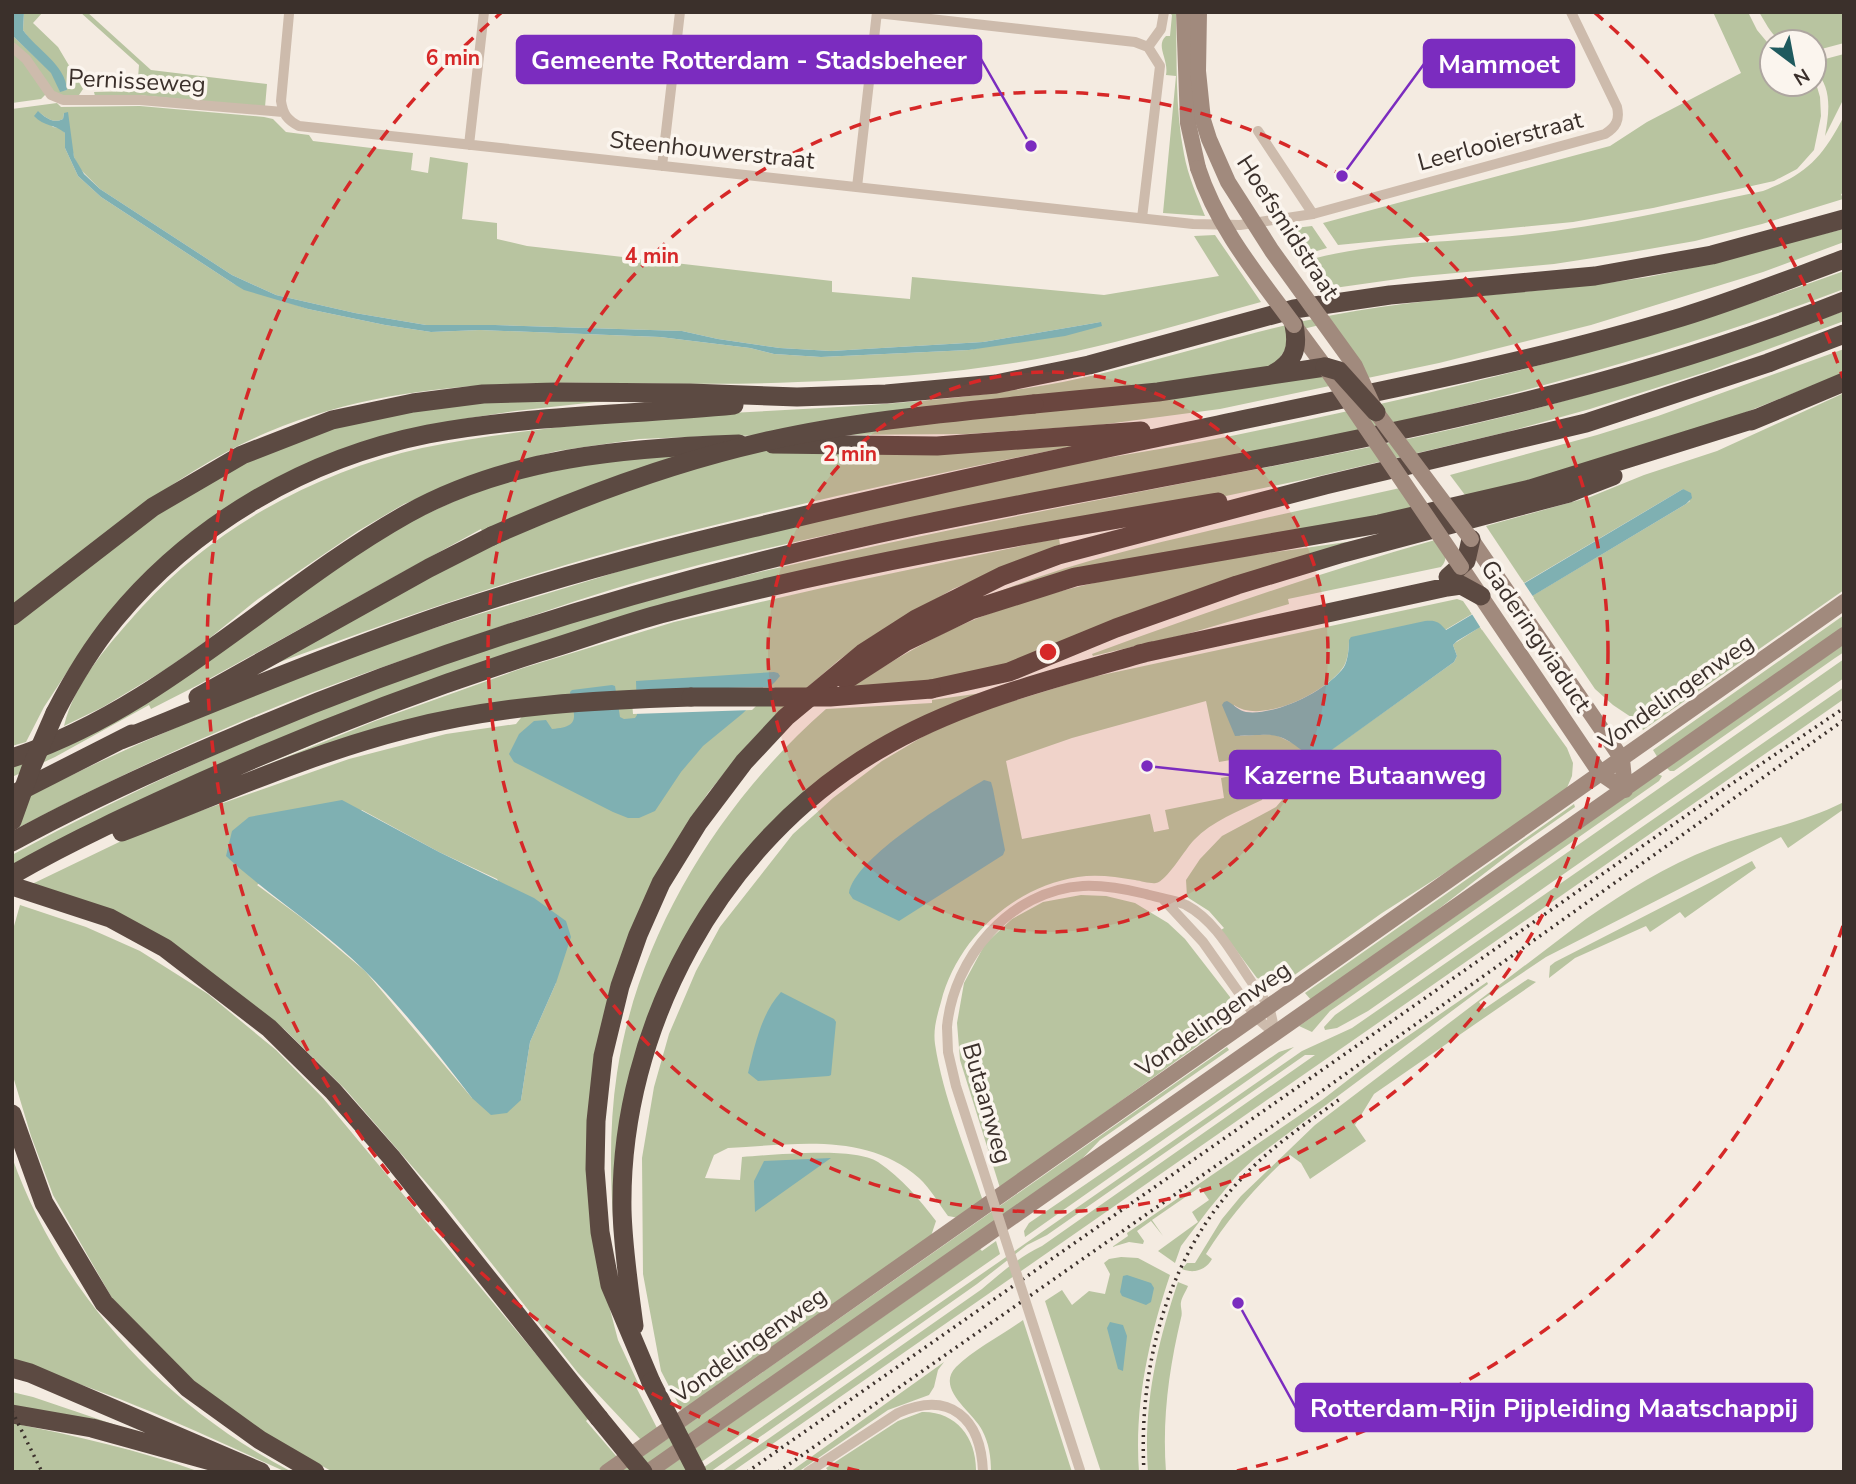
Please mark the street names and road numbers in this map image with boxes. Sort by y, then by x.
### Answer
street label: Pernisseweg [67,61,207,101]
street label: Leerlooierstraat [1414,103,1587,178]
street label: Steenhouwerstraat [608,123,817,177]
street label: Hoefsmidstraat [1229,149,1347,306]
street label: Gaderingviaduct [1473,554,1599,719]
street label: Vondelingenweg [1591,627,1760,758]
street label: Vondelingenweg [1128,954,1297,1085]
street label: Butaanweg [955,1039,1019,1167]
street label: Vondelingenweg [664,1280,833,1411]

